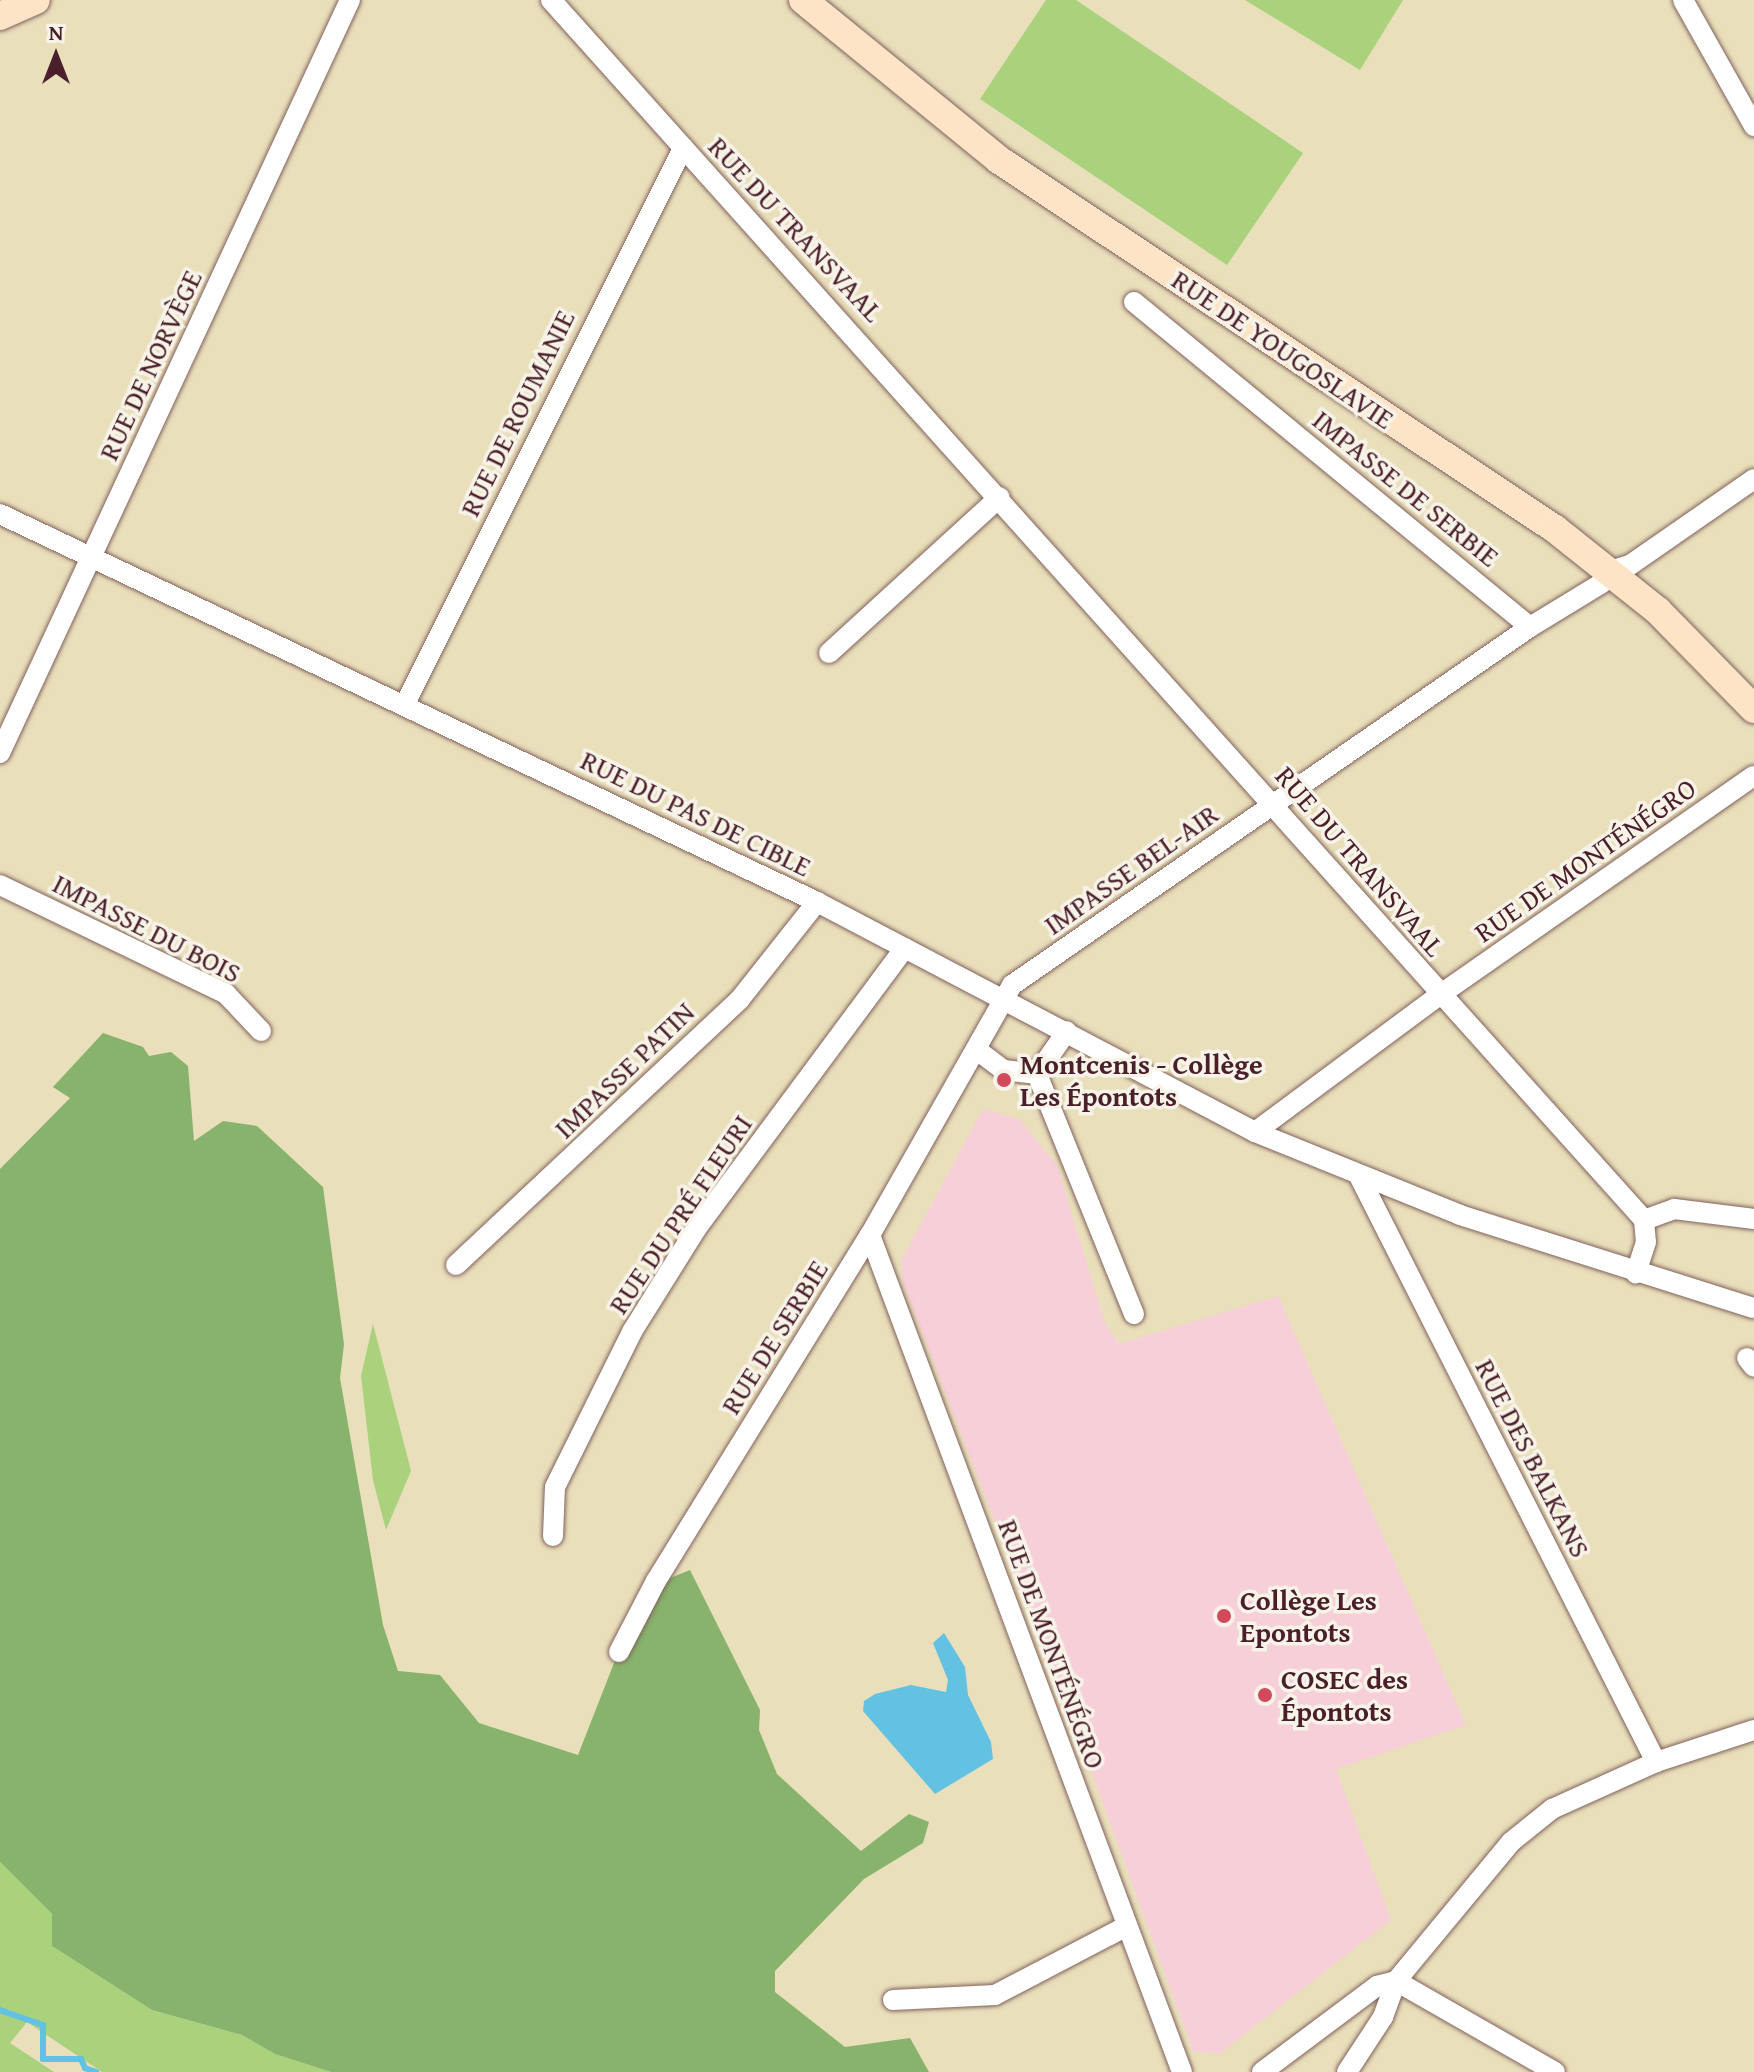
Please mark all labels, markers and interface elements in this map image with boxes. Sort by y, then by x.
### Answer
north arrow [16,16,96,96]
text: N [49,16,63,48]
street label: RUE DU TRANSVAAL [702,130,890,328]
street label: RUE DE YOUGOSLAVIE [1166,262,1400,436]
street label: RUE DE NORVÈGE [91,265,209,465]
street label: RUE DE ROUMANIE [453,305,581,521]
street label: IMPASSE DE SERBIE [1306,403,1506,573]
street label: RUE DU PAS DE CIBLE [576,743,816,883]
street label: RUE DU TRANSVAAL [1268,759,1452,963]
street label: RUE DE MONTÉNÉGRO [1468,771,1702,949]
street label: IMPASSE BEL-AIR [1038,797,1224,941]
street label: IMPASSE DU BOIS [47,866,247,990]
street label: IMPASSE PATIN [547,995,701,1145]
place label: Montcenis - Collège Les Épontots [1020,1047,1263,1113]
marker: Montcenis - Collège Les Épontots [995,1071,1013,1089]
street label: RUE DU PRÉ FLEURI [601,1108,759,1320]
street label: RUE DE SERBIE [713,1254,835,1420]
street label: RUE DES BALKANS [1469,1353,1597,1563]
street label: RUE DE MONTÉNÉGRO [991,1515,1113,1773]
place label: Collège Les Epontots [1240,1583,1377,1649]
marker: Collège Les Epontots [1215,1607,1233,1625]
place label: COSEC des Épontots [1281,1662,1408,1728]
marker: COSEC des Épontots [1256,1686,1274,1704]

